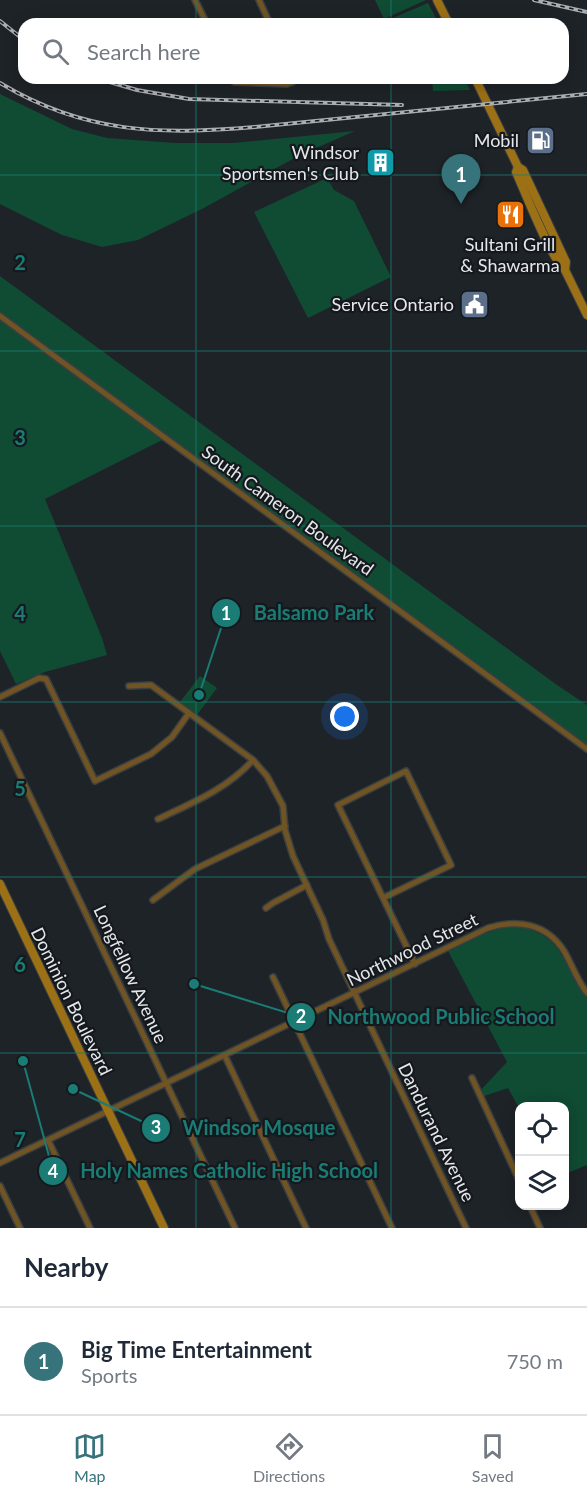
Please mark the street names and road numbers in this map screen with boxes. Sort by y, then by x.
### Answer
street label: South Cameron Boulevard [198,440,378,580]
street label: Longfellow Avenue [89,902,173,1046]
street label: Northwood Street [343,907,482,990]
street label: Dominion Boulevard [27,923,117,1079]
street label: Dandurand Avenue [394,1059,480,1205]

